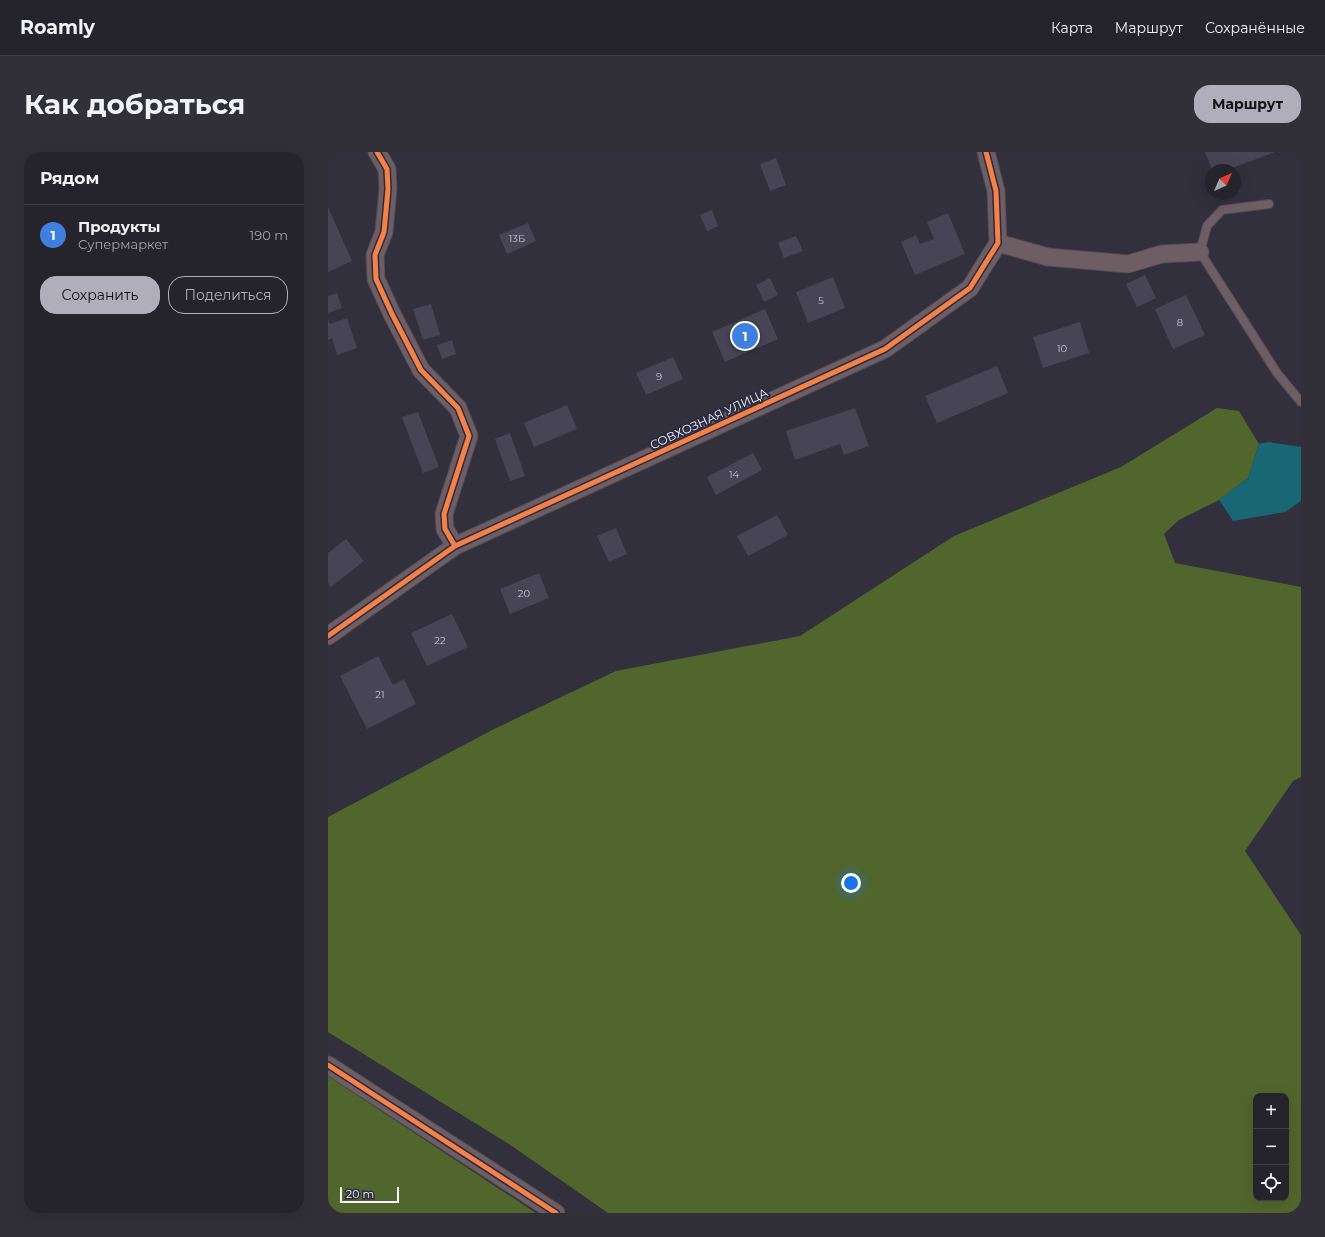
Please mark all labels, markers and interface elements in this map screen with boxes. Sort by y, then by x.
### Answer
text: Roamly [20,16,95,39]
text: Карта [1051,19,1093,37]
text: Маршрут [1115,19,1183,37]
text: Сохранённые [1205,19,1305,37]
button: Маршрут [1194,85,1301,123]
text: Как добраться [24,87,245,121]
north arrow [1205,164,1241,200]
text: Рядом [40,168,99,188]
text: Продукты [78,217,160,236]
text: 1 [50,227,56,243]
text: 190 m [250,227,288,243]
house number: 13Б [509,232,525,245]
text: Супермаркет [78,236,168,252]
button: Сохранить [40,276,160,314]
button: Поделиться [168,276,288,314]
house number: 5 [818,294,824,307]
house number: 8 [1177,316,1183,329]
pin: 1 [732,321,758,351]
house number: 10 [1057,342,1067,355]
house number: 9 [656,370,662,383]
street label: СОВХОЗНАЯ УЛИЦА [647,385,770,453]
house number: 14 [729,468,739,481]
house number: 20 [518,587,531,600]
house number: 22 [434,634,446,647]
house number: 21 [375,688,385,701]
your location [841,873,861,893]
map controls [1253,1093,1289,1201]
button: + [1253,1093,1289,1129]
button: − [1253,1129,1289,1165]
button: locate [1253,1165,1289,1201]
scale bar [340,1185,399,1204]
text: 20 m [346,1187,374,1201]

